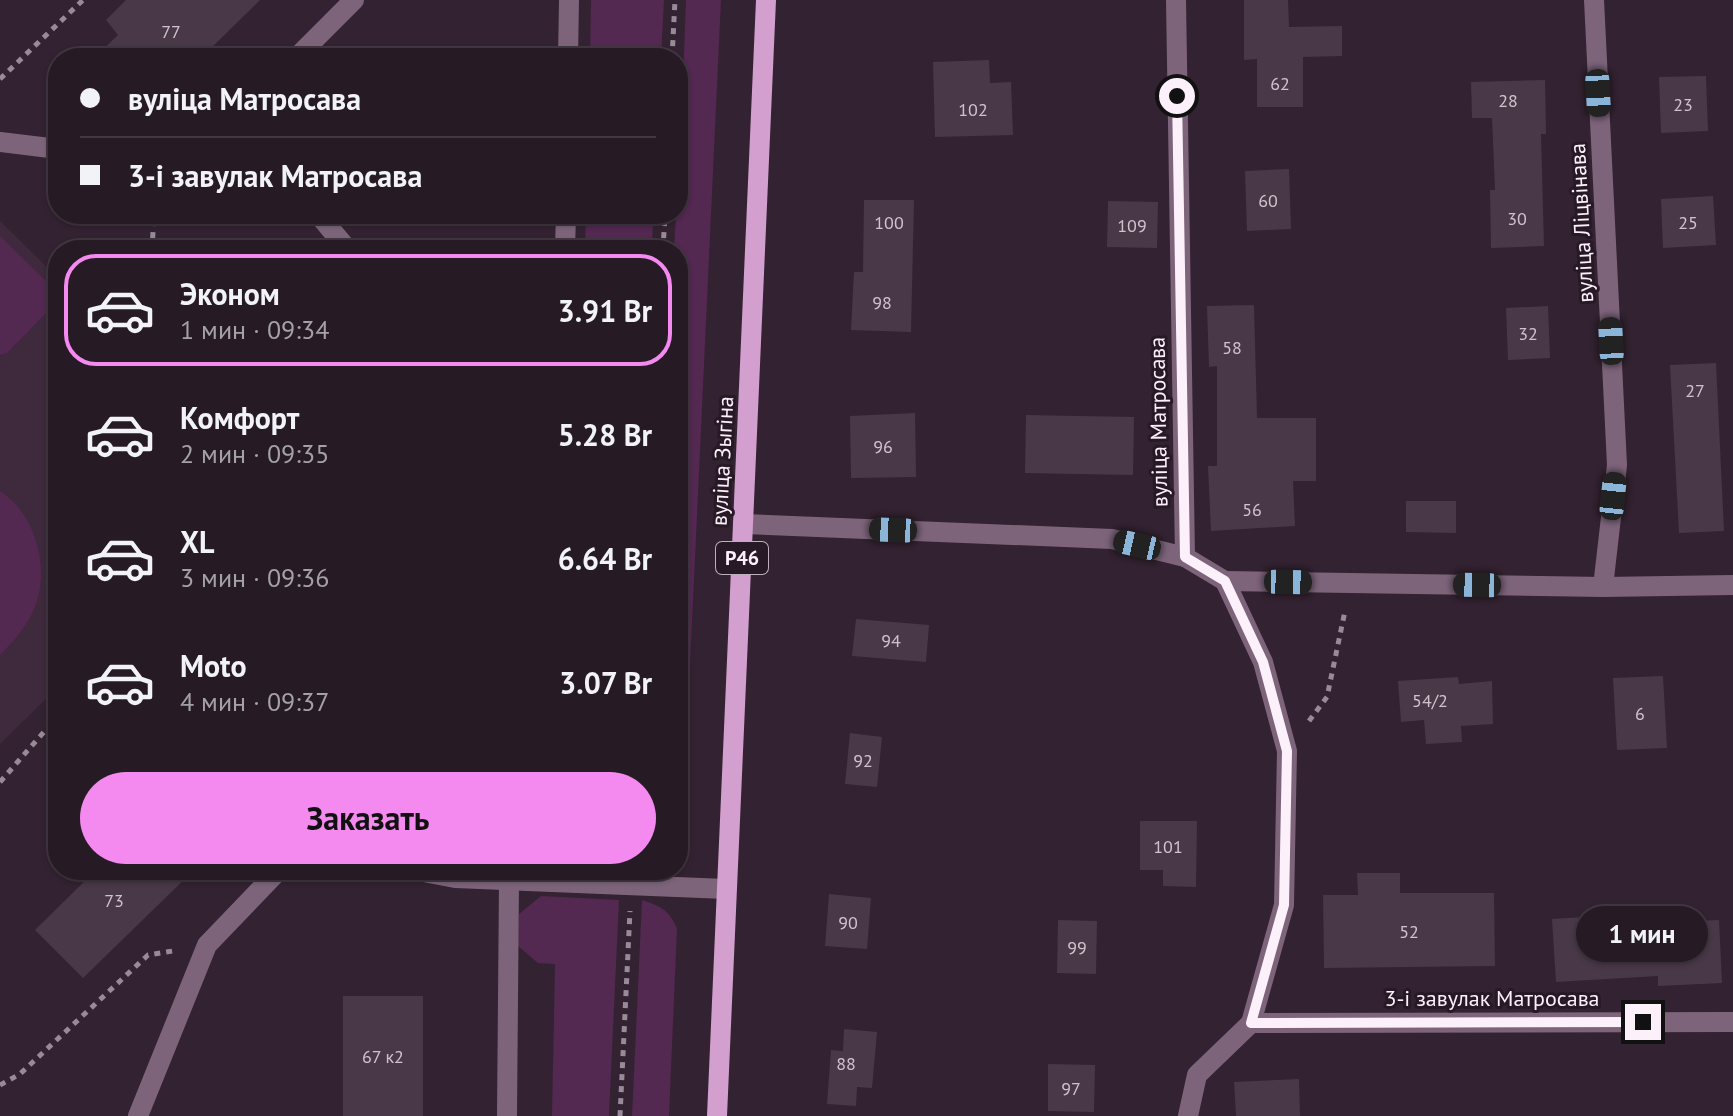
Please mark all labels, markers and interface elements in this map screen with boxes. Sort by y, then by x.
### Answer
house number: 77 [161,20,181,43]
car [1585,68,1611,118]
house number: 62 [1270,72,1290,95]
route start [1159,78,1195,114]
text: вуліца Матросава [128,79,361,118]
house number: 28 [1498,89,1518,112]
house number: 23 [1673,93,1693,116]
house number: 102 [958,98,988,121]
street label: вуліца Ліцвінава [1563,143,1599,303]
text: 3-і завулак Матросава [128,156,422,195]
house number: 60 [1258,189,1278,212]
house number: 30 [1507,207,1527,230]
house number: 100 [874,211,904,234]
house number: 25 [1678,211,1698,234]
house number: 109 [1117,214,1147,237]
icon: car [84,274,156,346]
text: Эконом [180,274,280,313]
text: 3.91 Br [558,291,652,330]
house number: 98 [872,291,892,314]
text: 1 мин · 09:34 [180,313,329,346]
car [1598,316,1624,366]
house number: 32 [1518,322,1538,345]
house number: 58 [1222,336,1242,359]
street label: вуліца Матросава [1143,337,1173,507]
house number: 27 [1685,379,1705,402]
street label: вуліца Зыгіна [705,395,739,527]
icon: car [84,398,156,470]
text: Комфорт [180,398,299,437]
text: 5.28 Br [558,415,652,454]
house number: 96 [873,435,893,458]
text: 2 мин · 09:35 [180,437,329,470]
car [1599,471,1627,521]
house number: 56 [1242,498,1262,521]
car [869,517,917,543]
icon: car [84,522,156,594]
text: XL [180,522,214,561]
car [1111,528,1163,562]
text: 6.64 Br [558,539,652,578]
road number: Р46 [716,542,768,574]
text: 3 мин · 09:36 [180,561,329,594]
car [1264,570,1312,594]
car [1453,573,1501,597]
house number: 94 [881,629,901,652]
icon: car [84,646,156,718]
text: Moto [180,646,247,685]
text: 3.07 Br [559,663,652,702]
text: 4 мин · 09:37 [180,685,329,718]
house number: 54/2 [1412,689,1448,712]
house number: 6 [1635,702,1645,725]
house number: 92 [853,749,873,772]
button: Заказать [80,772,656,864]
house number: 101 [1153,835,1183,858]
house number: 73 [104,889,124,912]
callout: 1 мин [1577,906,1709,962]
house number: 90 [838,911,858,934]
text: 1 мин [1609,917,1675,950]
house number: 52 [1399,920,1419,943]
house number: 99 [1067,936,1087,959]
street label: 3-і завулак Матросава [1384,984,1600,1012]
route end [1625,1004,1661,1040]
house number: 67 к2 [362,1045,404,1068]
house number: 88 [836,1052,856,1075]
house number: 97 [1061,1077,1081,1100]

